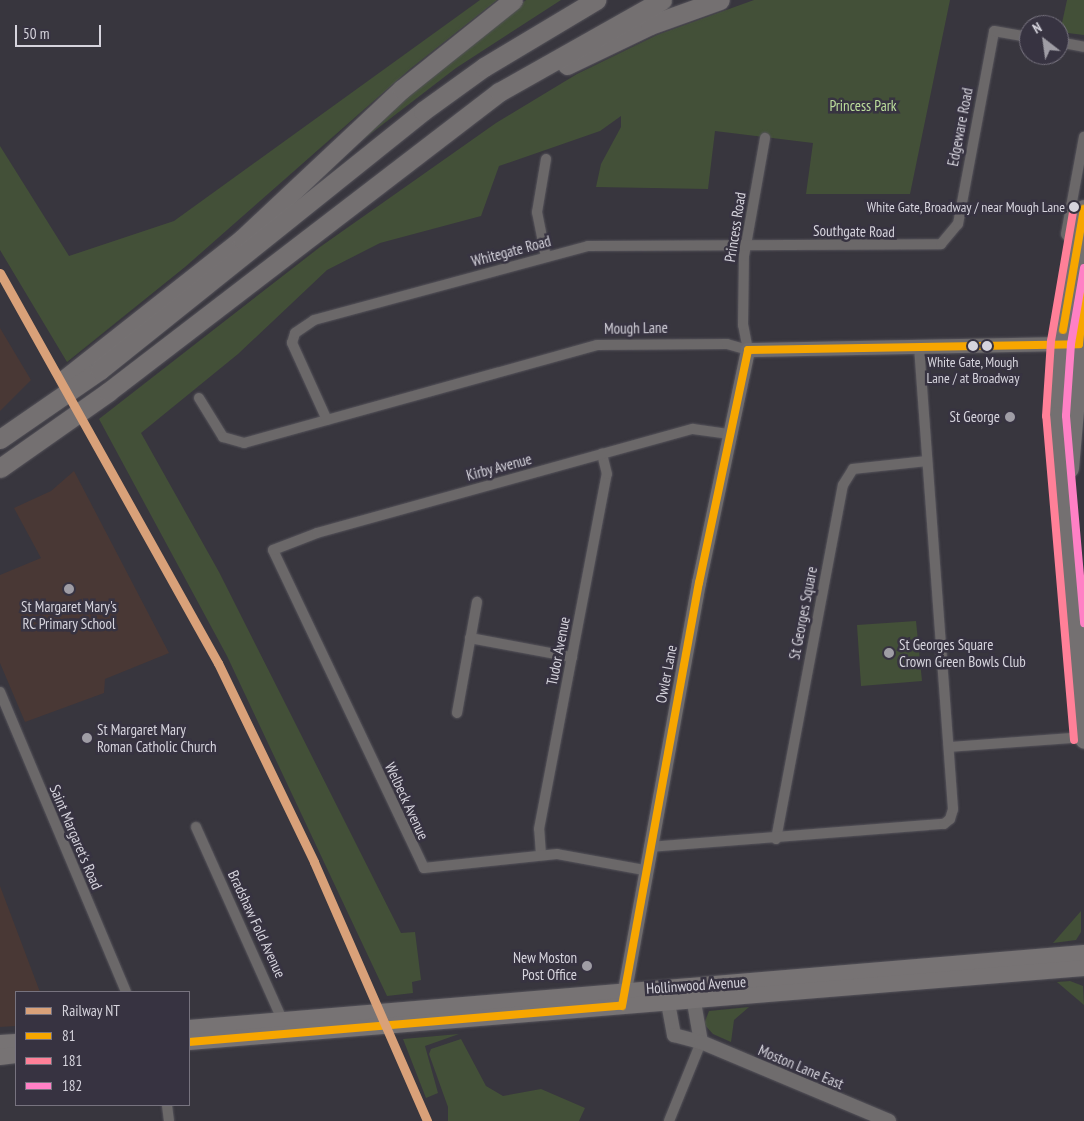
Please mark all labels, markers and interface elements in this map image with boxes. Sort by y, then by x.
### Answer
scale bar [18,15,104,47]
north arrow [1019,15,1069,65]
text: N [1029,18,1045,38]
text: 50 m [23,24,49,43]
street label: Edgeware Road [944,86,976,168]
park label: Princess Park [829,97,897,115]
street label: Princess Road [721,191,749,263]
place label: White Gate, Broadway / near Mough Lane [865,199,1065,215]
marker: White Gate, Broadway / near Mough Lane [1069,202,1079,212]
street label: Southgate Road [813,221,895,241]
street label: Whitegate Road [469,232,553,270]
street label: Mough Lane [604,318,668,338]
marker: White Gate, Mough Lane / at Broadway [968,341,978,351]
unlabelled marker [982,341,992,351]
place label: White Gate, Mough Lane / at Broadway [927,354,1019,387]
place label: St George [950,408,1000,426]
marker: St George [1004,411,1016,423]
street label: Kirby Avenue [464,450,534,484]
street label: St Georges Square [785,565,821,661]
marker: St Margaret Mary's RC Primary School [63,583,75,595]
place label: St Margaret Mary's RC Primary School [21,597,117,632]
street label: Tudor Avenue [542,615,574,687]
place label: St Georges Square Crown Green Bowls Club [899,635,1026,670]
street label: Owler Lane [652,643,680,705]
marker: St Georges Square Crown Green Bowls Club [883,647,895,659]
place label: St Margaret Mary Roman Catholic Church [97,720,217,755]
marker: St Margaret Mary Roman Catholic Church [81,732,93,744]
street label: Welbeck Avenue [381,759,433,843]
street label: Saint Margaret's Road [46,782,106,892]
street label: Bradshaw Fold Avenue [224,867,290,981]
place label: New Moston Post Office [513,948,577,983]
marker: New Moston Post Office [581,960,593,972]
street label: Hollinwood Avenue [645,973,747,997]
legend [15,991,190,1106]
text: Railway NT [62,1001,120,1020]
text: 81 [62,1026,76,1045]
street label: Moston Lane East [756,1041,846,1093]
text: 181 [62,1051,82,1070]
text: 182 [62,1076,82,1095]

